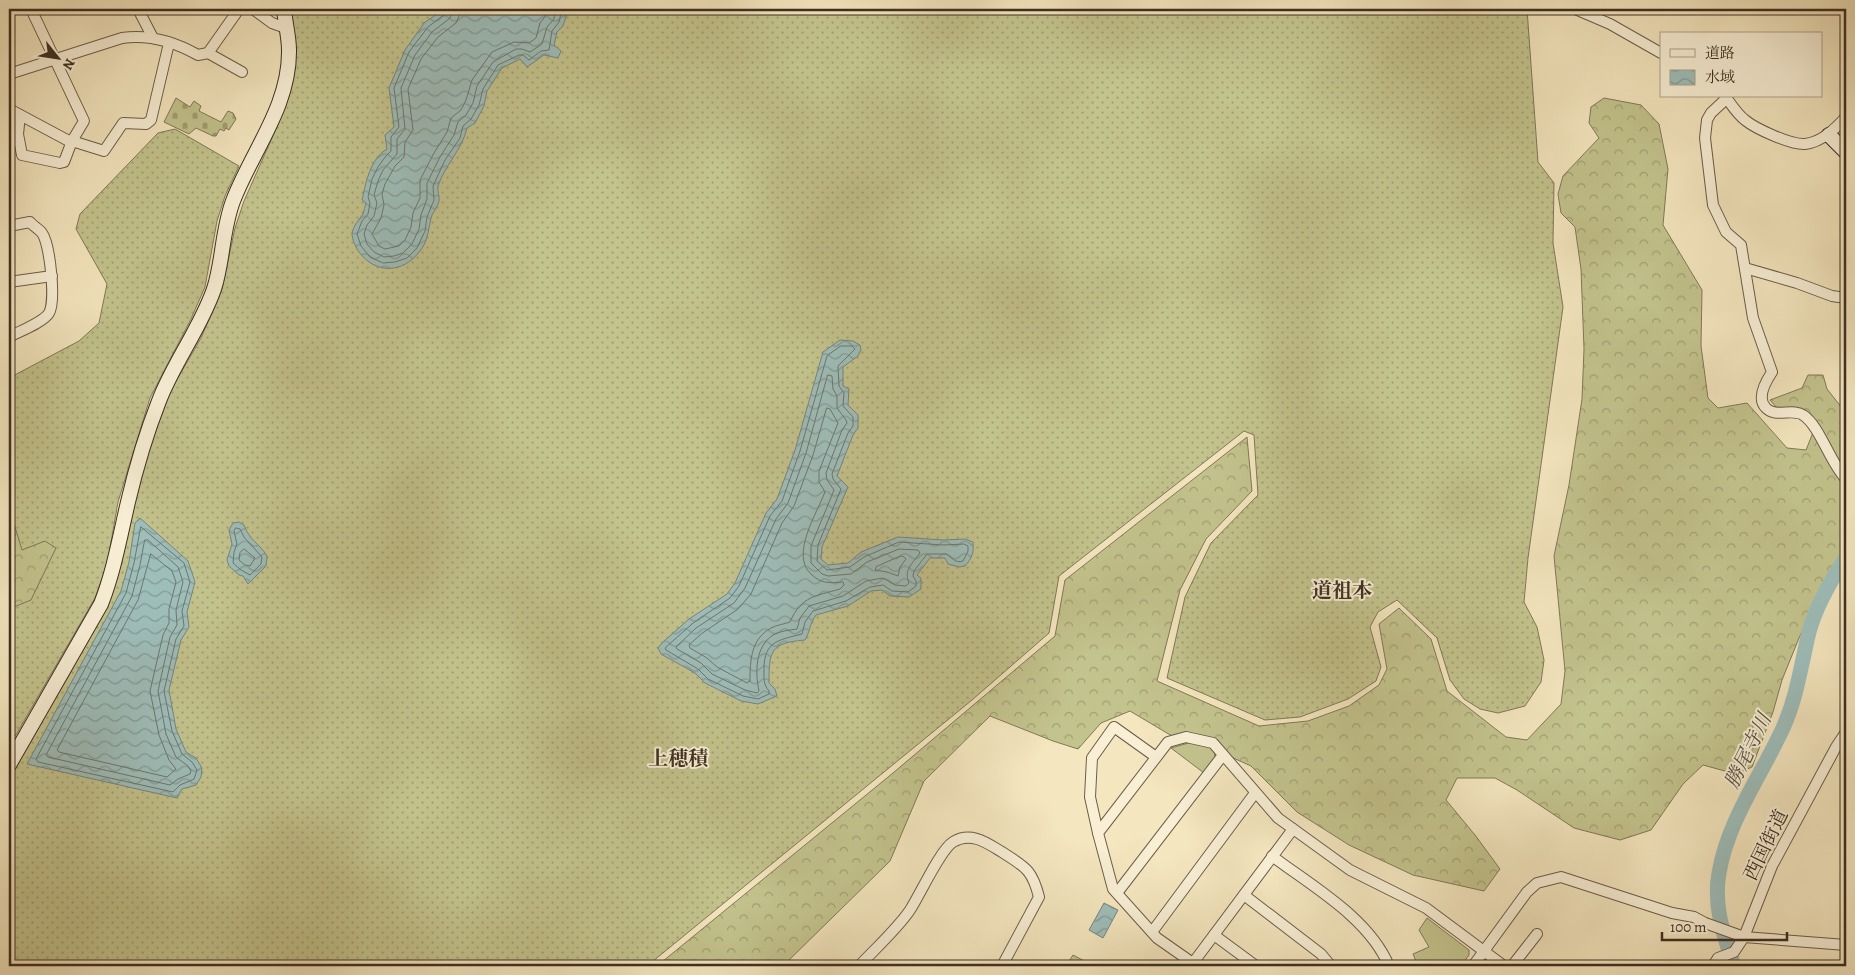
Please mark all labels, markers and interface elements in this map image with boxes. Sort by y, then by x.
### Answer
north arrow [32,32,82,82]
legend [1660,32,1822,98]
text: 道路 [1705,43,1735,63]
text: N [58,55,80,73]
text: 水域 [1705,67,1735,87]
district label: 道祖本 [1312,577,1372,604]
water label: 勝尾寺川 [1718,707,1779,793]
district label: 上穂積 [648,745,708,772]
street label: 西国街道 [1738,805,1794,885]
scale bar [1662,910,1788,942]
text: 100 m [1670,917,1707,937]

